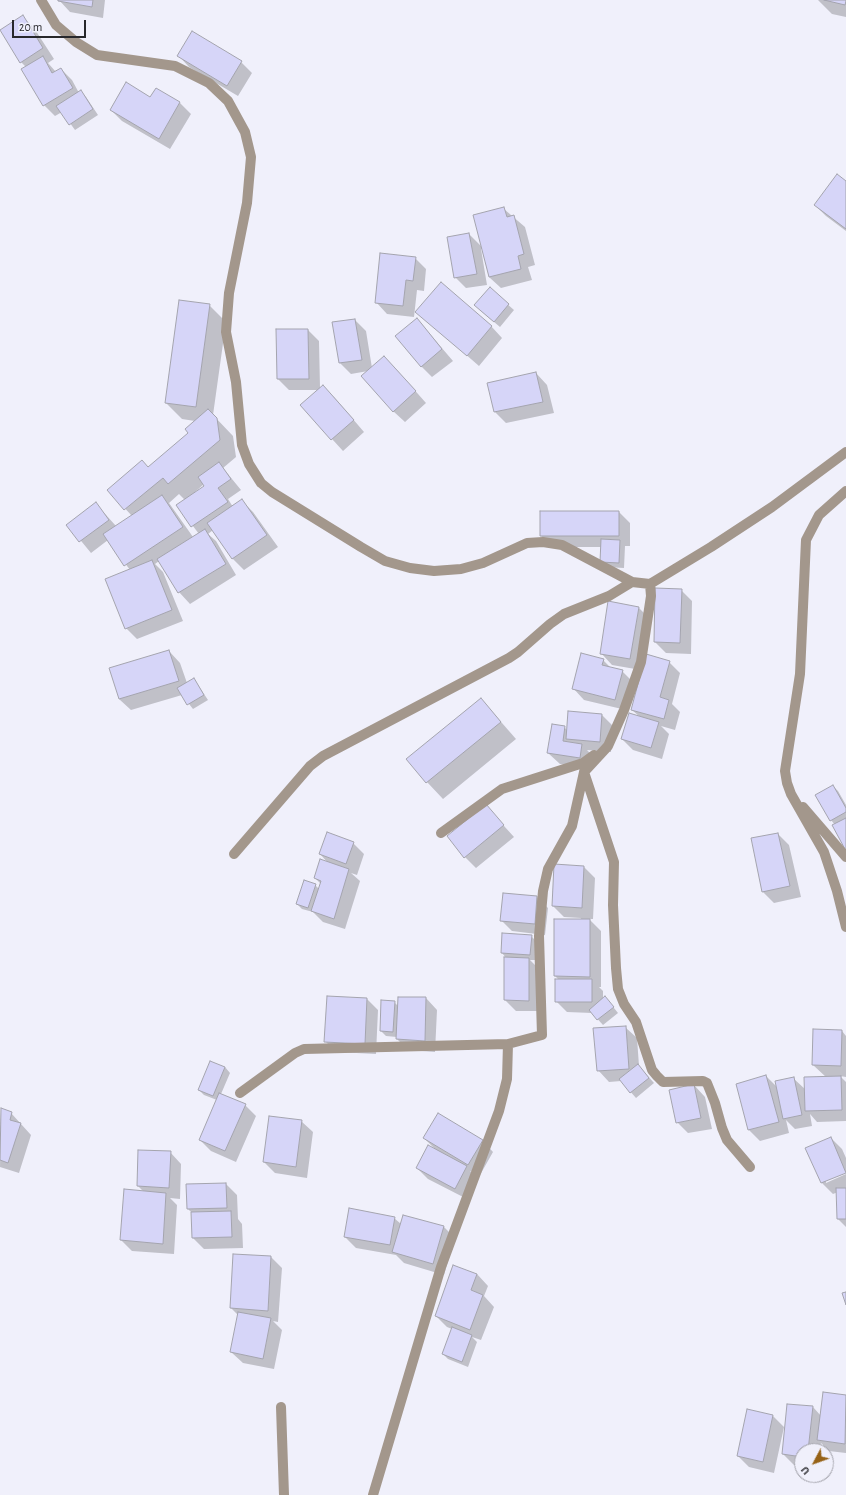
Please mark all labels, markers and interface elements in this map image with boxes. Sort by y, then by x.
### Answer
scale bar [14,12,88,38]
text: 20 m [19,21,42,33]
north arrow [794,1443,834,1483]
text: U [799,1464,812,1477]

